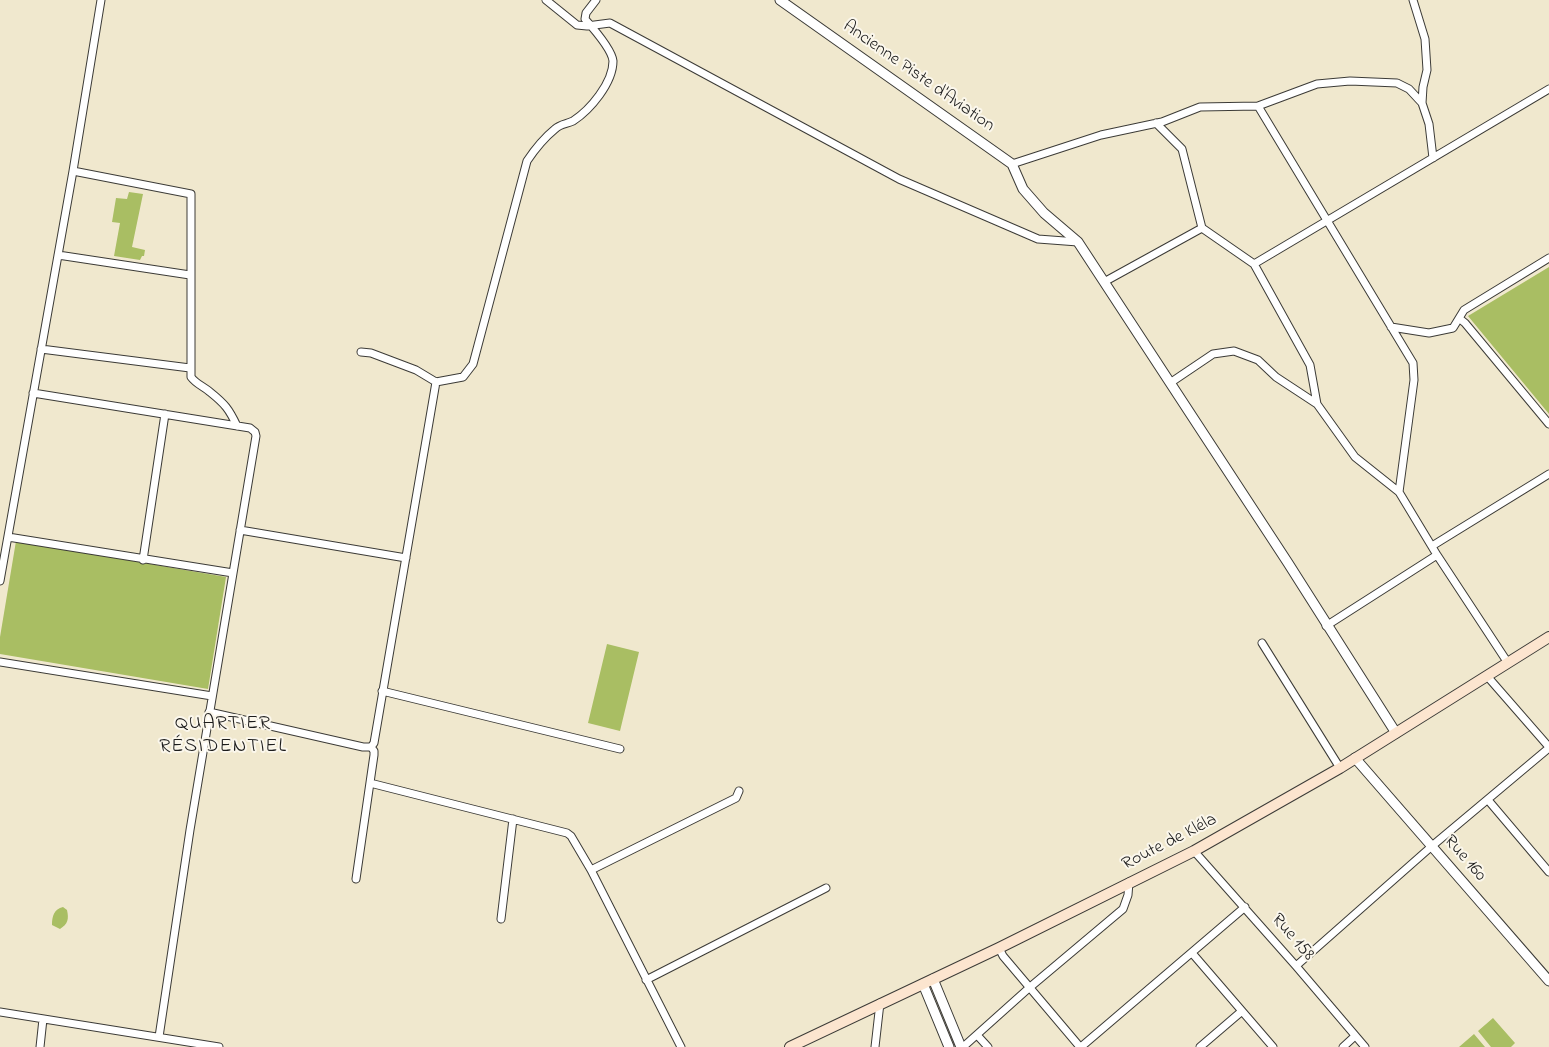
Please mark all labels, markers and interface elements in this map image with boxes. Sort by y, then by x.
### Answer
street label: Ancienne Piste d'Aviation [838,16,998,138]
district label: QUARTIER RÉSIDENTIEL [158,713,288,760]
street label: Route de Kléla [1119,810,1221,876]
street label: Rue 160 [1438,831,1490,887]
street label: Rue 158 [1266,910,1318,966]

